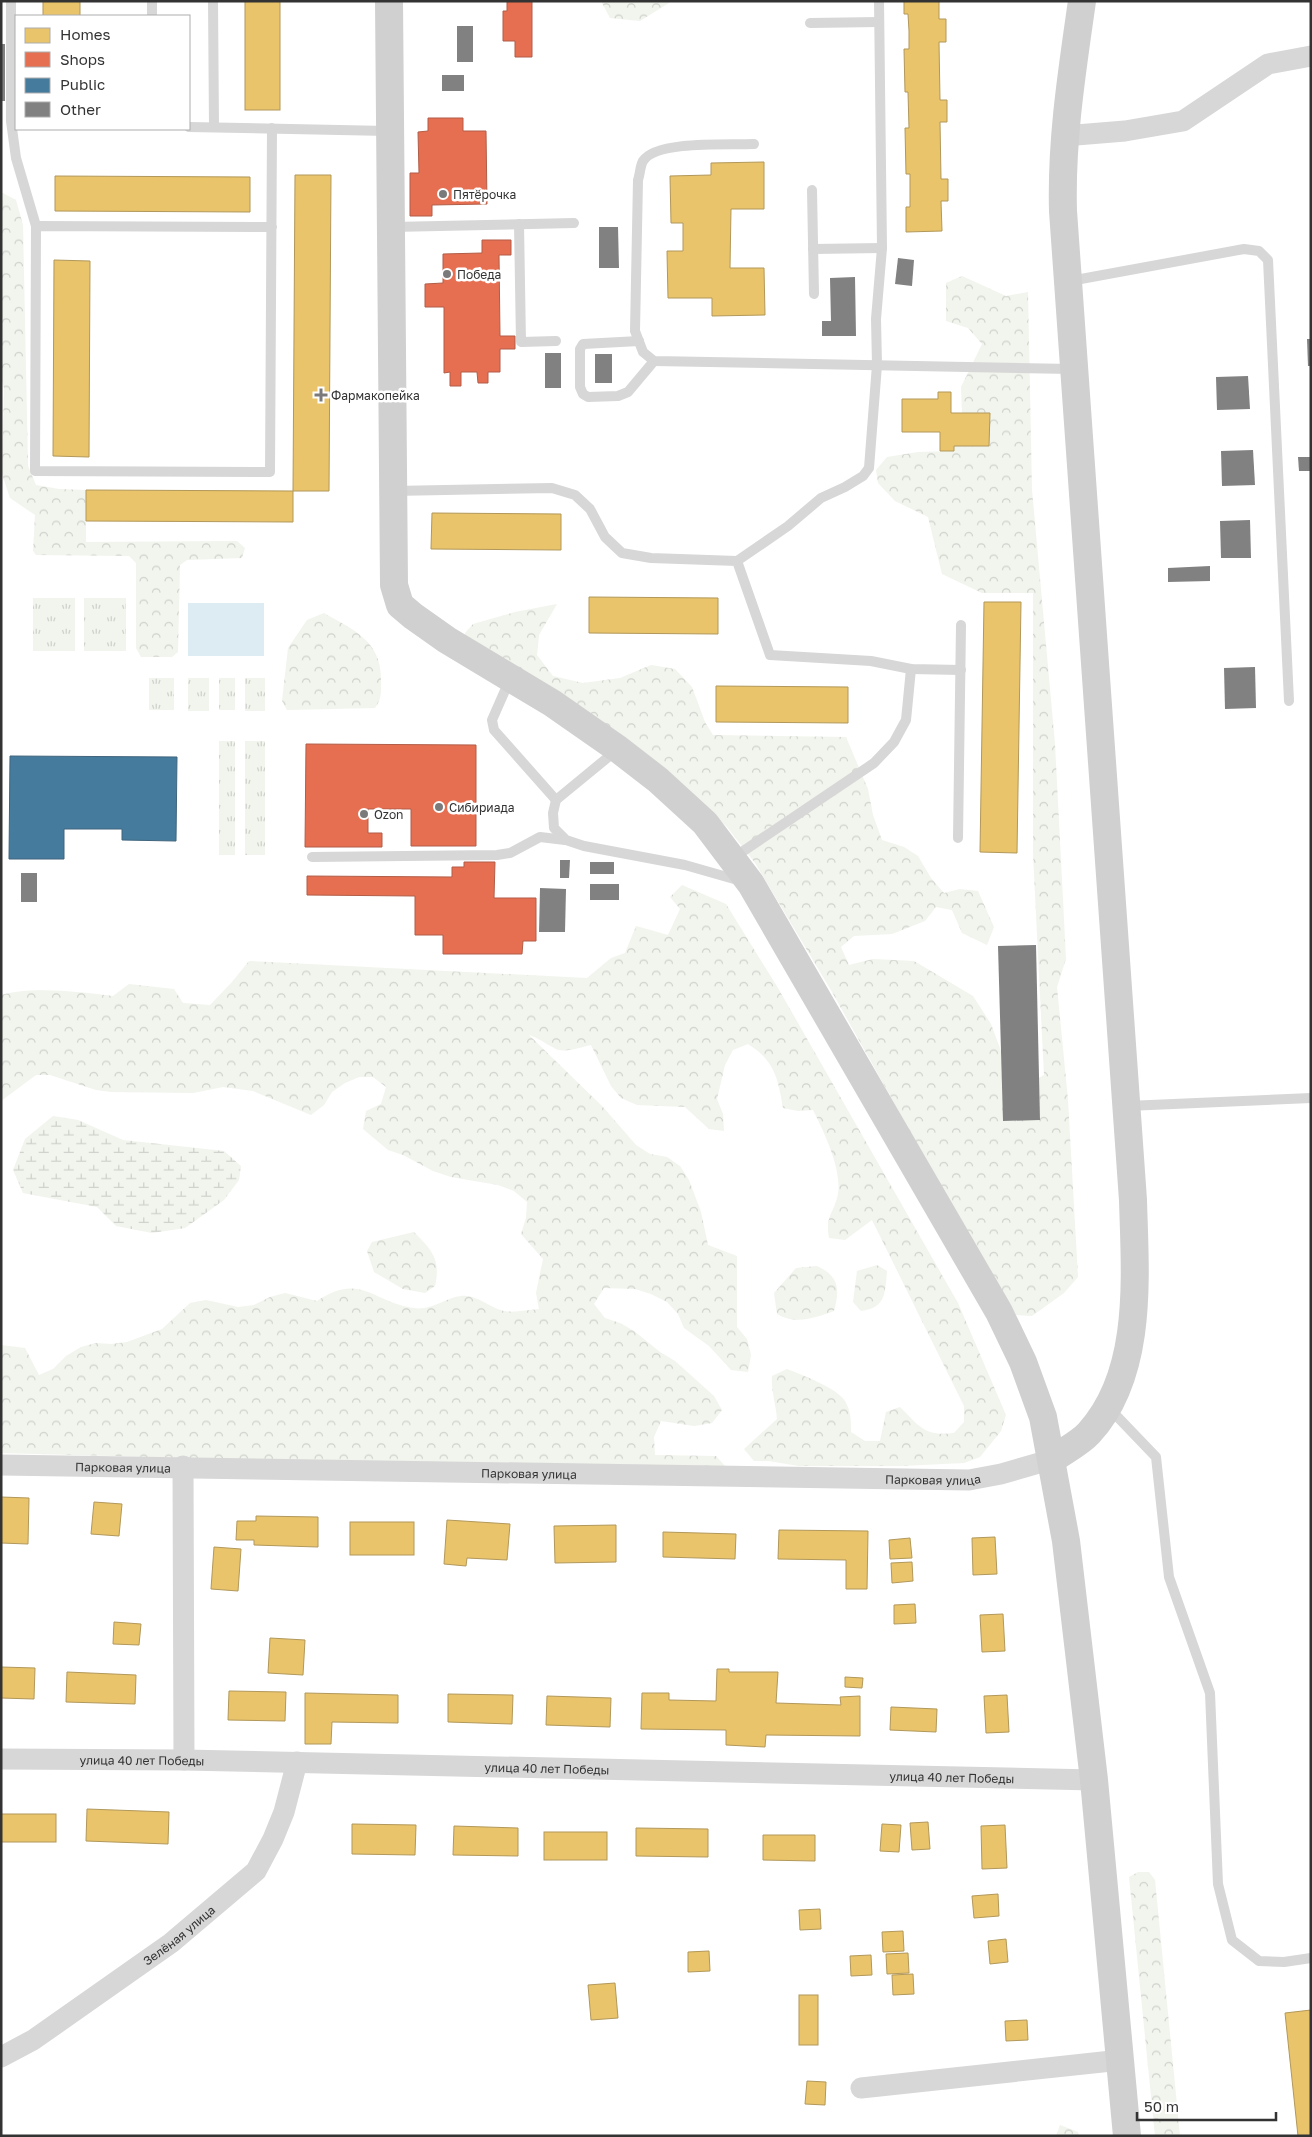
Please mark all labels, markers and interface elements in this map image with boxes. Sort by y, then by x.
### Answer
legend [15,15,190,130]
text: Homes [60,25,110,43]
text: Shops [60,50,105,68]
text: Public [60,75,105,93]
text: Other [60,100,101,118]
place label: Пятёрочка [453,187,516,202]
marker: Пятёрочка [437,188,449,200]
place label: Победа [457,267,501,282]
marker: Победа [441,268,453,280]
place label: Фармакопейка [331,388,420,403]
marker: Фармакопейка [315,389,327,401]
place label: Сибириада [449,800,515,815]
marker: Сибириада [433,801,445,813]
place label: Ozon [374,807,403,822]
marker: Ozon [358,808,370,820]
street label: Парковая улица [75,1459,171,1475]
street label: Парковая улица [481,1465,577,1481]
street label: Парковая улица [885,1470,982,1488]
street label: улица 40 лет Победы [79,1752,205,1768]
street label: улица 40 лет Победы [484,1759,610,1777]
street label: улица 40 лет Победы [889,1768,1014,1786]
street label: Зелёная улица [140,1902,218,1968]
scale bar [1137,2090,1276,2122]
text: 50 m [1144,2097,1179,2115]

